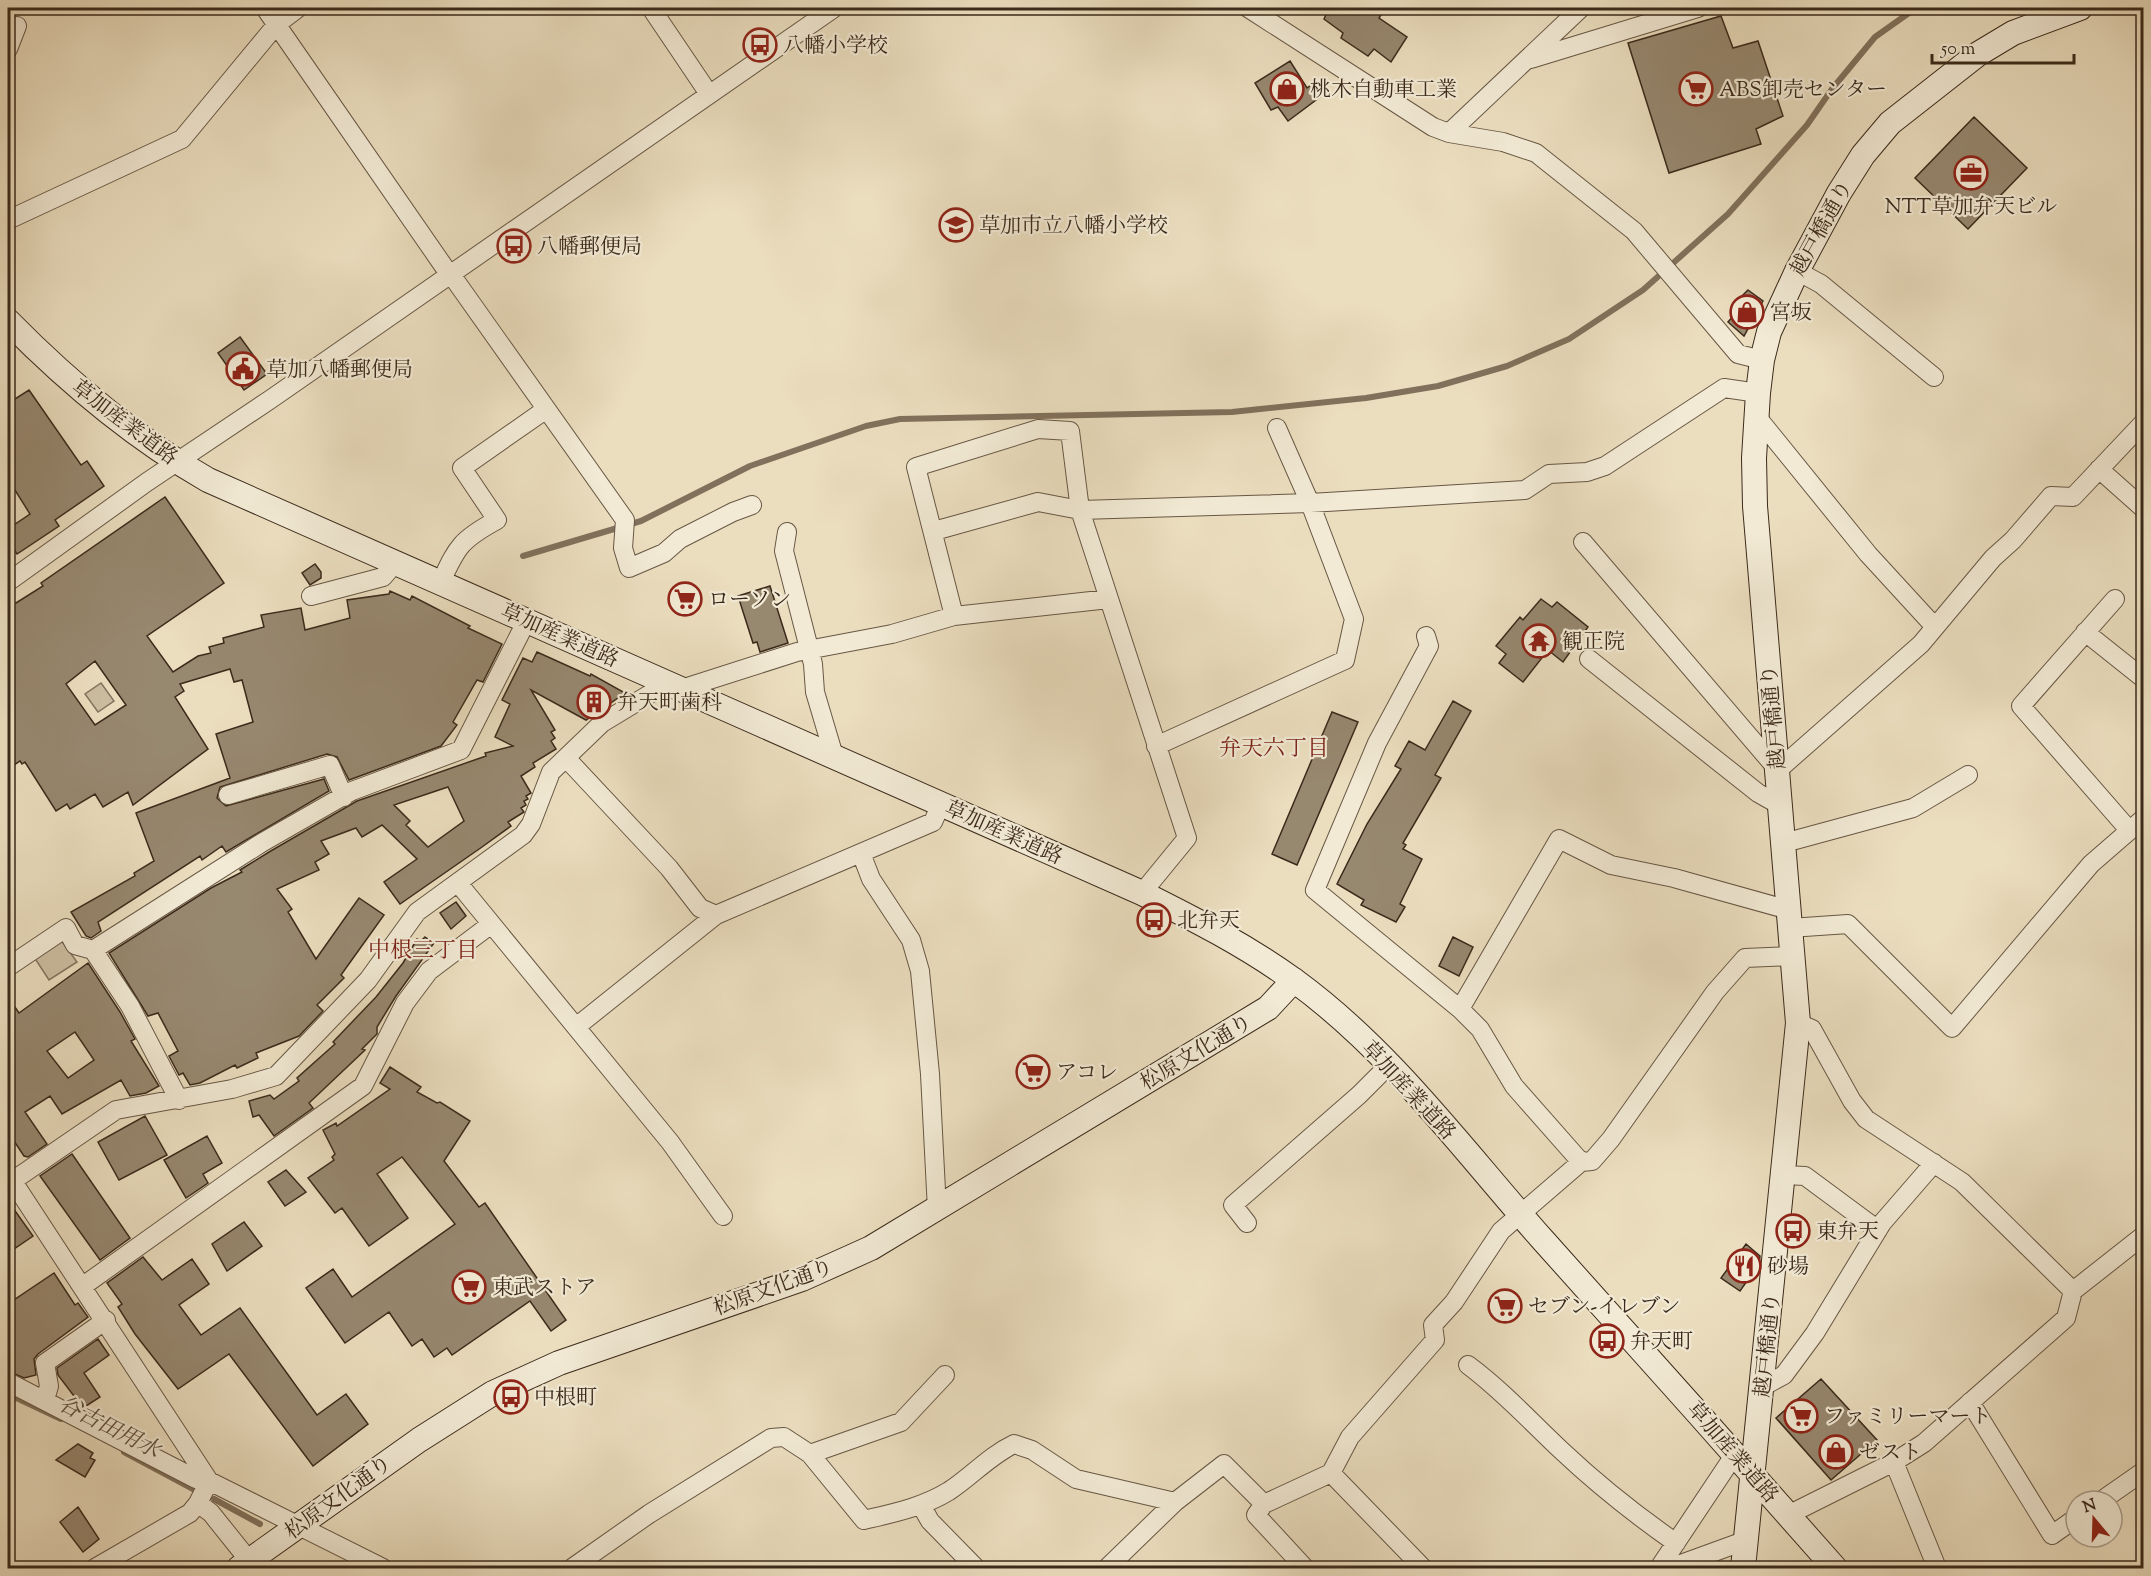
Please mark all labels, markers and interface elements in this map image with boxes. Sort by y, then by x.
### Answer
bus stop icon: 八幡小学校 [742,27,778,63]
scale bar [1932,27,2074,65]
place label: 八幡小学校 [783,32,888,62]
text: 50 m [1940,37,1976,63]
shop icon: 桃木自動車工業 [1269,71,1305,107]
supermarket icon: ABS卸売センター [1678,71,1714,107]
place label: 桃木自動車工業 [1310,76,1457,106]
place label: ABS卸売センター [1719,76,1887,106]
office icon: NTT草加弁天ビル [1953,155,1989,191]
street label: 越戸橋通り [1784,176,1861,282]
place label: NTT草加弁天ビル [1885,193,2057,223]
school or university icon: 草加市立八幡小学校 [938,207,974,243]
place label: 草加市立八幡小学校 [979,212,1168,242]
bus stop icon: 八幡郵便局 [496,228,532,264]
place label: 八幡郵便局 [537,233,642,263]
shop icon: 宮坂 [1729,294,1765,330]
place label: 宮坂 [1770,299,1812,329]
public building icon: 草加八幡郵便局 [225,351,261,387]
place label: 草加八幡郵便局 [266,356,413,386]
street label: 草加産業道路 [64,374,183,473]
supermarket icon: ローソン [667,581,703,617]
place label: ローソン [708,586,791,616]
street label: 草加産業道路 [496,597,623,676]
temple icon: 観正院 [1521,623,1557,659]
place label: 観正院 [1562,628,1625,658]
street label: 越戸橋通り [1755,663,1795,770]
building icon: 弁天町歯科 [576,684,612,720]
place label: 弁天町歯科 [617,689,722,719]
district label: 弁天六丁目 [1219,734,1329,766]
street label: 草加産業道路 [940,794,1067,873]
bus stop icon: 北弁天 [1136,902,1172,938]
place label: 北弁天 [1177,907,1240,937]
district label: 中根三丁目 [368,936,478,968]
street label: 松原文化通り [1135,1008,1259,1099]
street label: 草加産業道路 [1354,1035,1461,1148]
supermarket icon: アコレ [1015,1054,1051,1090]
place label: アコレ [1056,1059,1118,1089]
bus stop icon: 東弁天 [1775,1213,1811,1249]
place label: 東弁天 [1816,1218,1879,1248]
restaurant icon: 砂場 [1726,1248,1762,1284]
street label: 松原文化通り [709,1253,838,1325]
place label: 砂場 [1767,1253,1809,1283]
supermarket icon: 東武ストア [451,1269,487,1305]
place label: 東武ストア [492,1274,596,1304]
supermarket icon: セブン-イレブン [1487,1288,1523,1324]
street label: 越戸橋通り [1749,1291,1789,1399]
place label: セブン-イレブン [1528,1293,1680,1323]
bus stop icon: 弁天町 [1589,1323,1625,1359]
place label: 弁天町 [1630,1328,1693,1358]
bus stop icon: 中根町 [493,1379,529,1415]
place label: 中根町 [534,1384,597,1414]
water label: 谷古田用水 [52,1389,167,1469]
street label: 草加産業道路 [1679,1396,1784,1511]
supermarket icon: ファミリーマート [1783,1398,1819,1434]
place label: ファミリーマート [1824,1403,1992,1433]
shop icon: ゼスト [1818,1434,1854,1470]
place label: ゼスト [1859,1439,1922,1469]
street label: 松原文化通り [279,1449,399,1548]
north arrow [2064,1489,2124,1549]
text: N [2080,1494,2100,1520]

